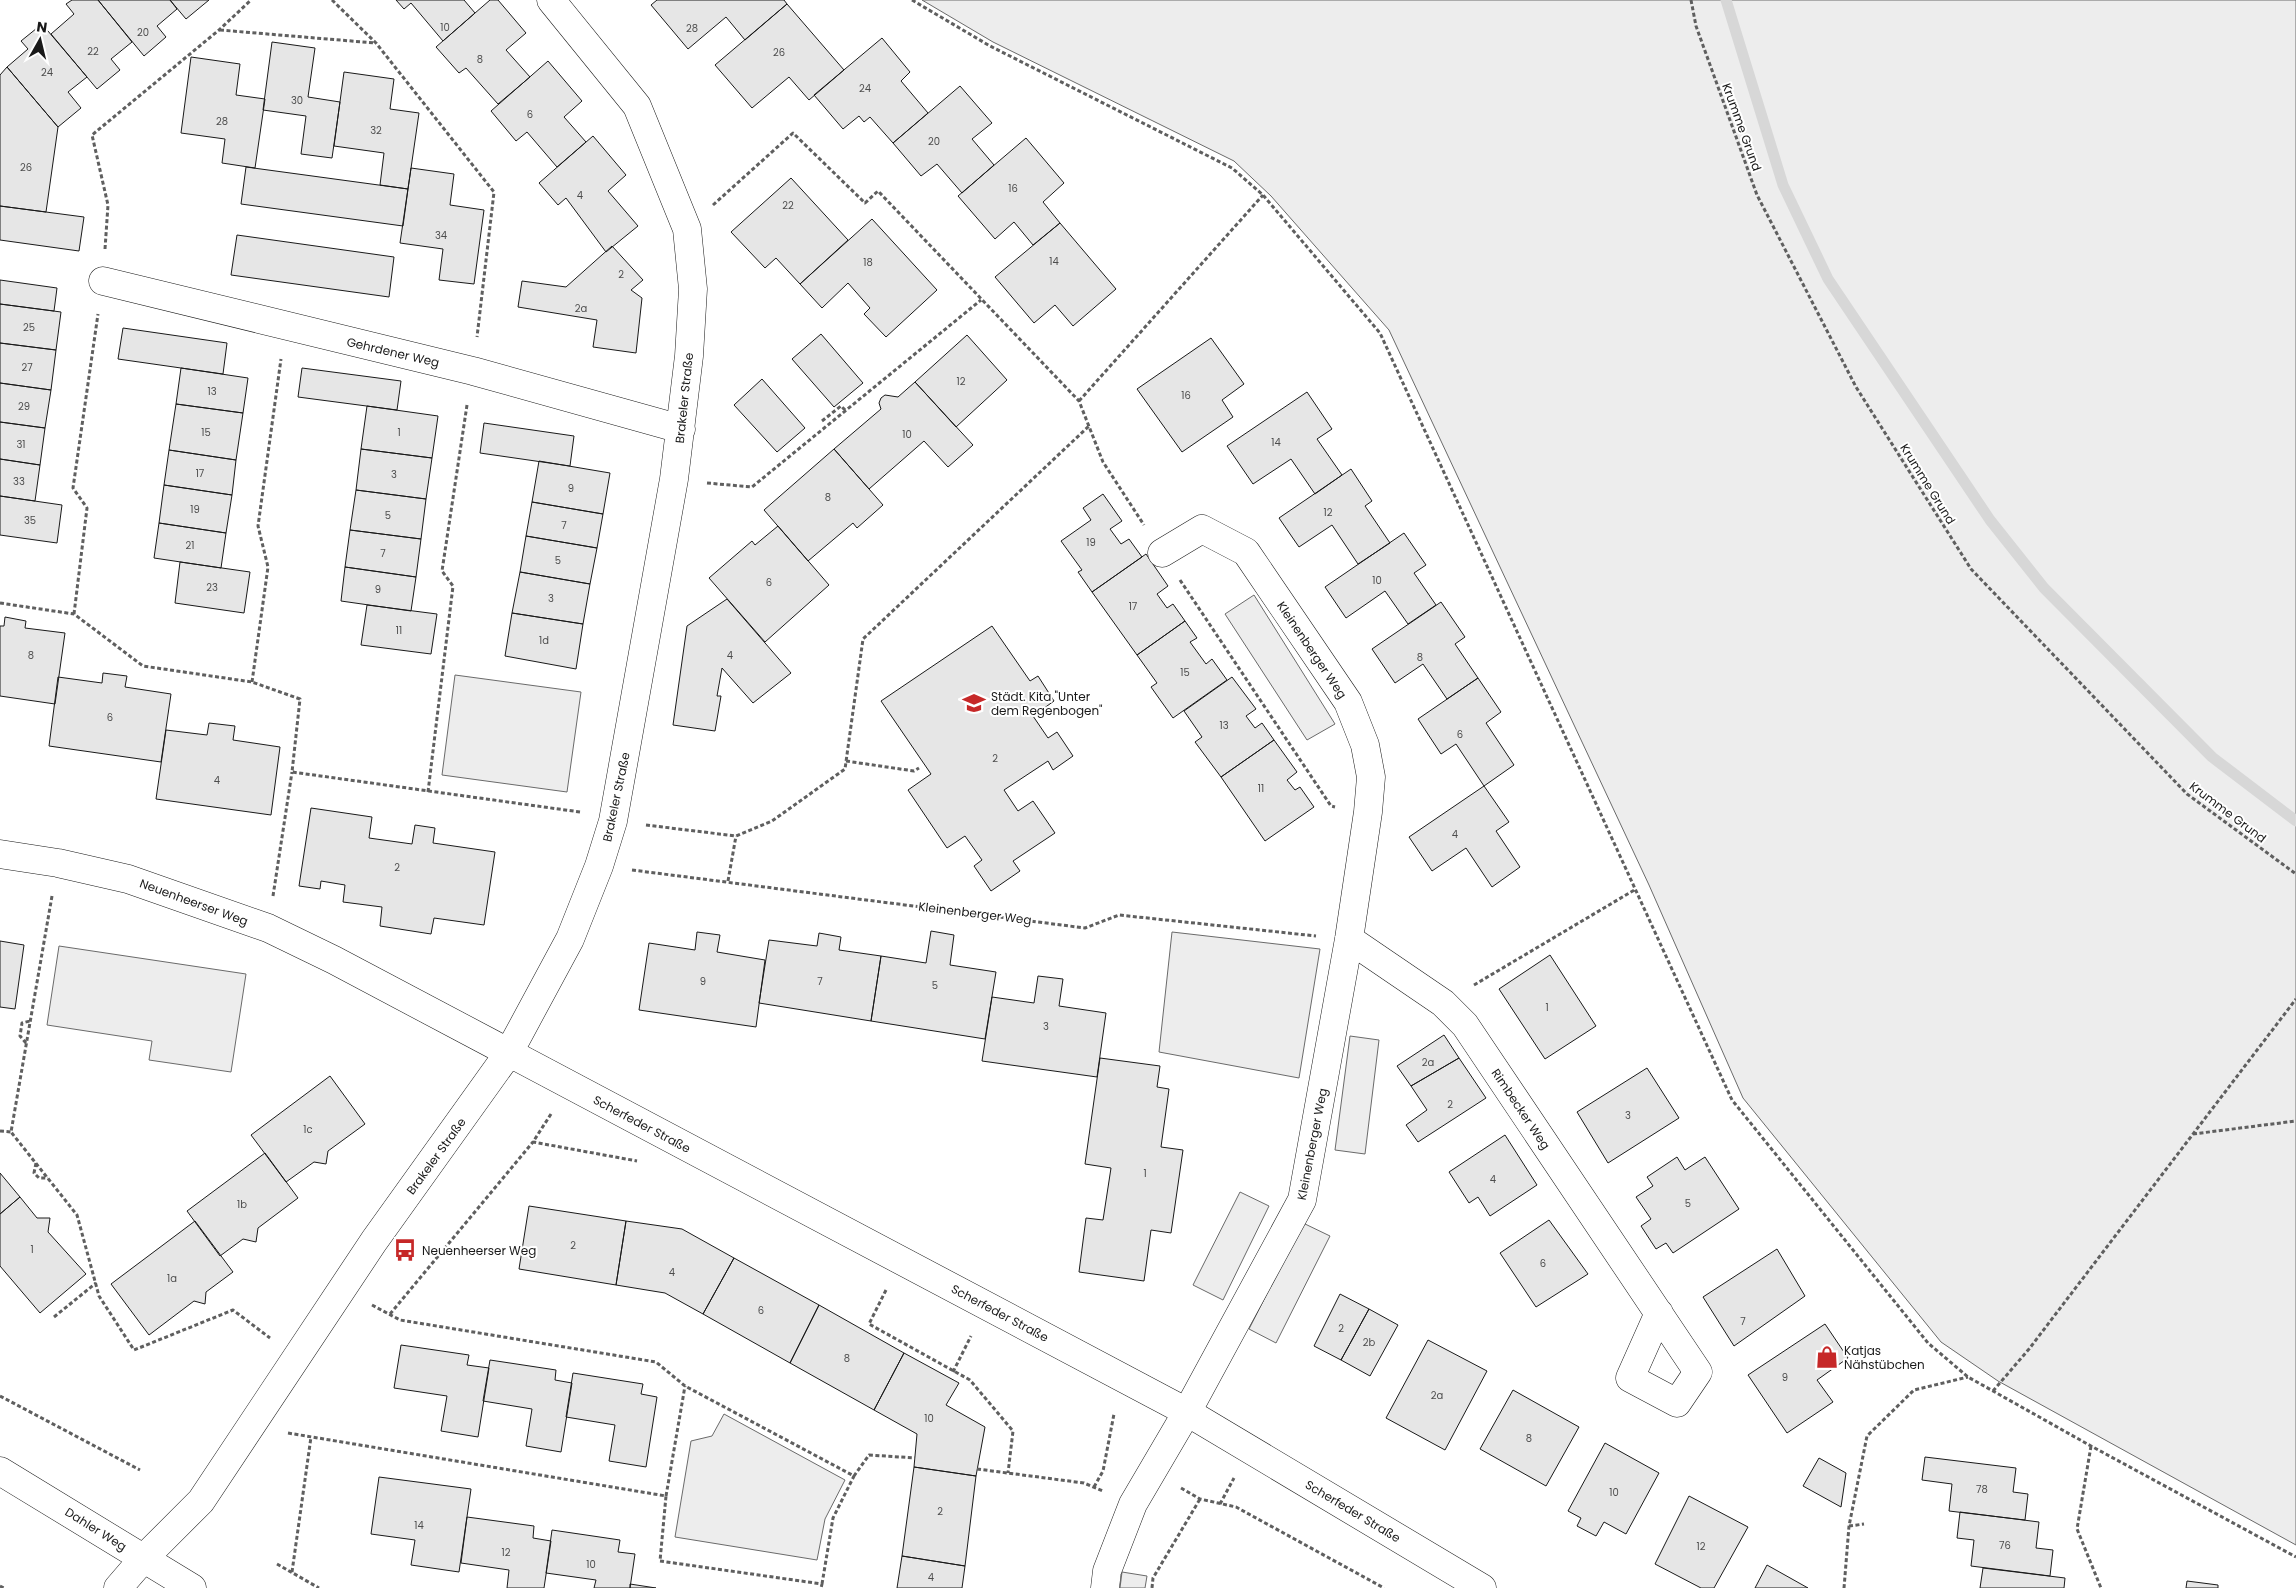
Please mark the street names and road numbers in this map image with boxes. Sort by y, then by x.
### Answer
street label: Krumme Grund [1718,81,1766,173]
street label: Gehrdener Weg [345,333,441,371]
street label: Brakeler Straße [671,352,697,444]
street label: Krumme Grund [1896,440,1960,528]
street label: Kleinenberger Weg [1273,598,1351,702]
street label: Brakeler Straße [598,751,634,843]
street label: Krumme Grund [2186,778,2270,846]
street label: Neuenheerser Weg [137,874,251,930]
street label: Kleinenberger Weg [917,898,1033,928]
street label: Rimbecker Weg [1488,1065,1554,1153]
street label: Kleinenberger Weg [1293,1086,1331,1202]
street label: Scherfeder Straße [590,1091,694,1157]
street label: Brakeler Straße [402,1114,470,1198]
street label: Scherfeder Straße [948,1280,1052,1346]
street label: Scherfeder Straße [1302,1476,1404,1546]
street label: Dahler Weg [62,1503,130,1555]

